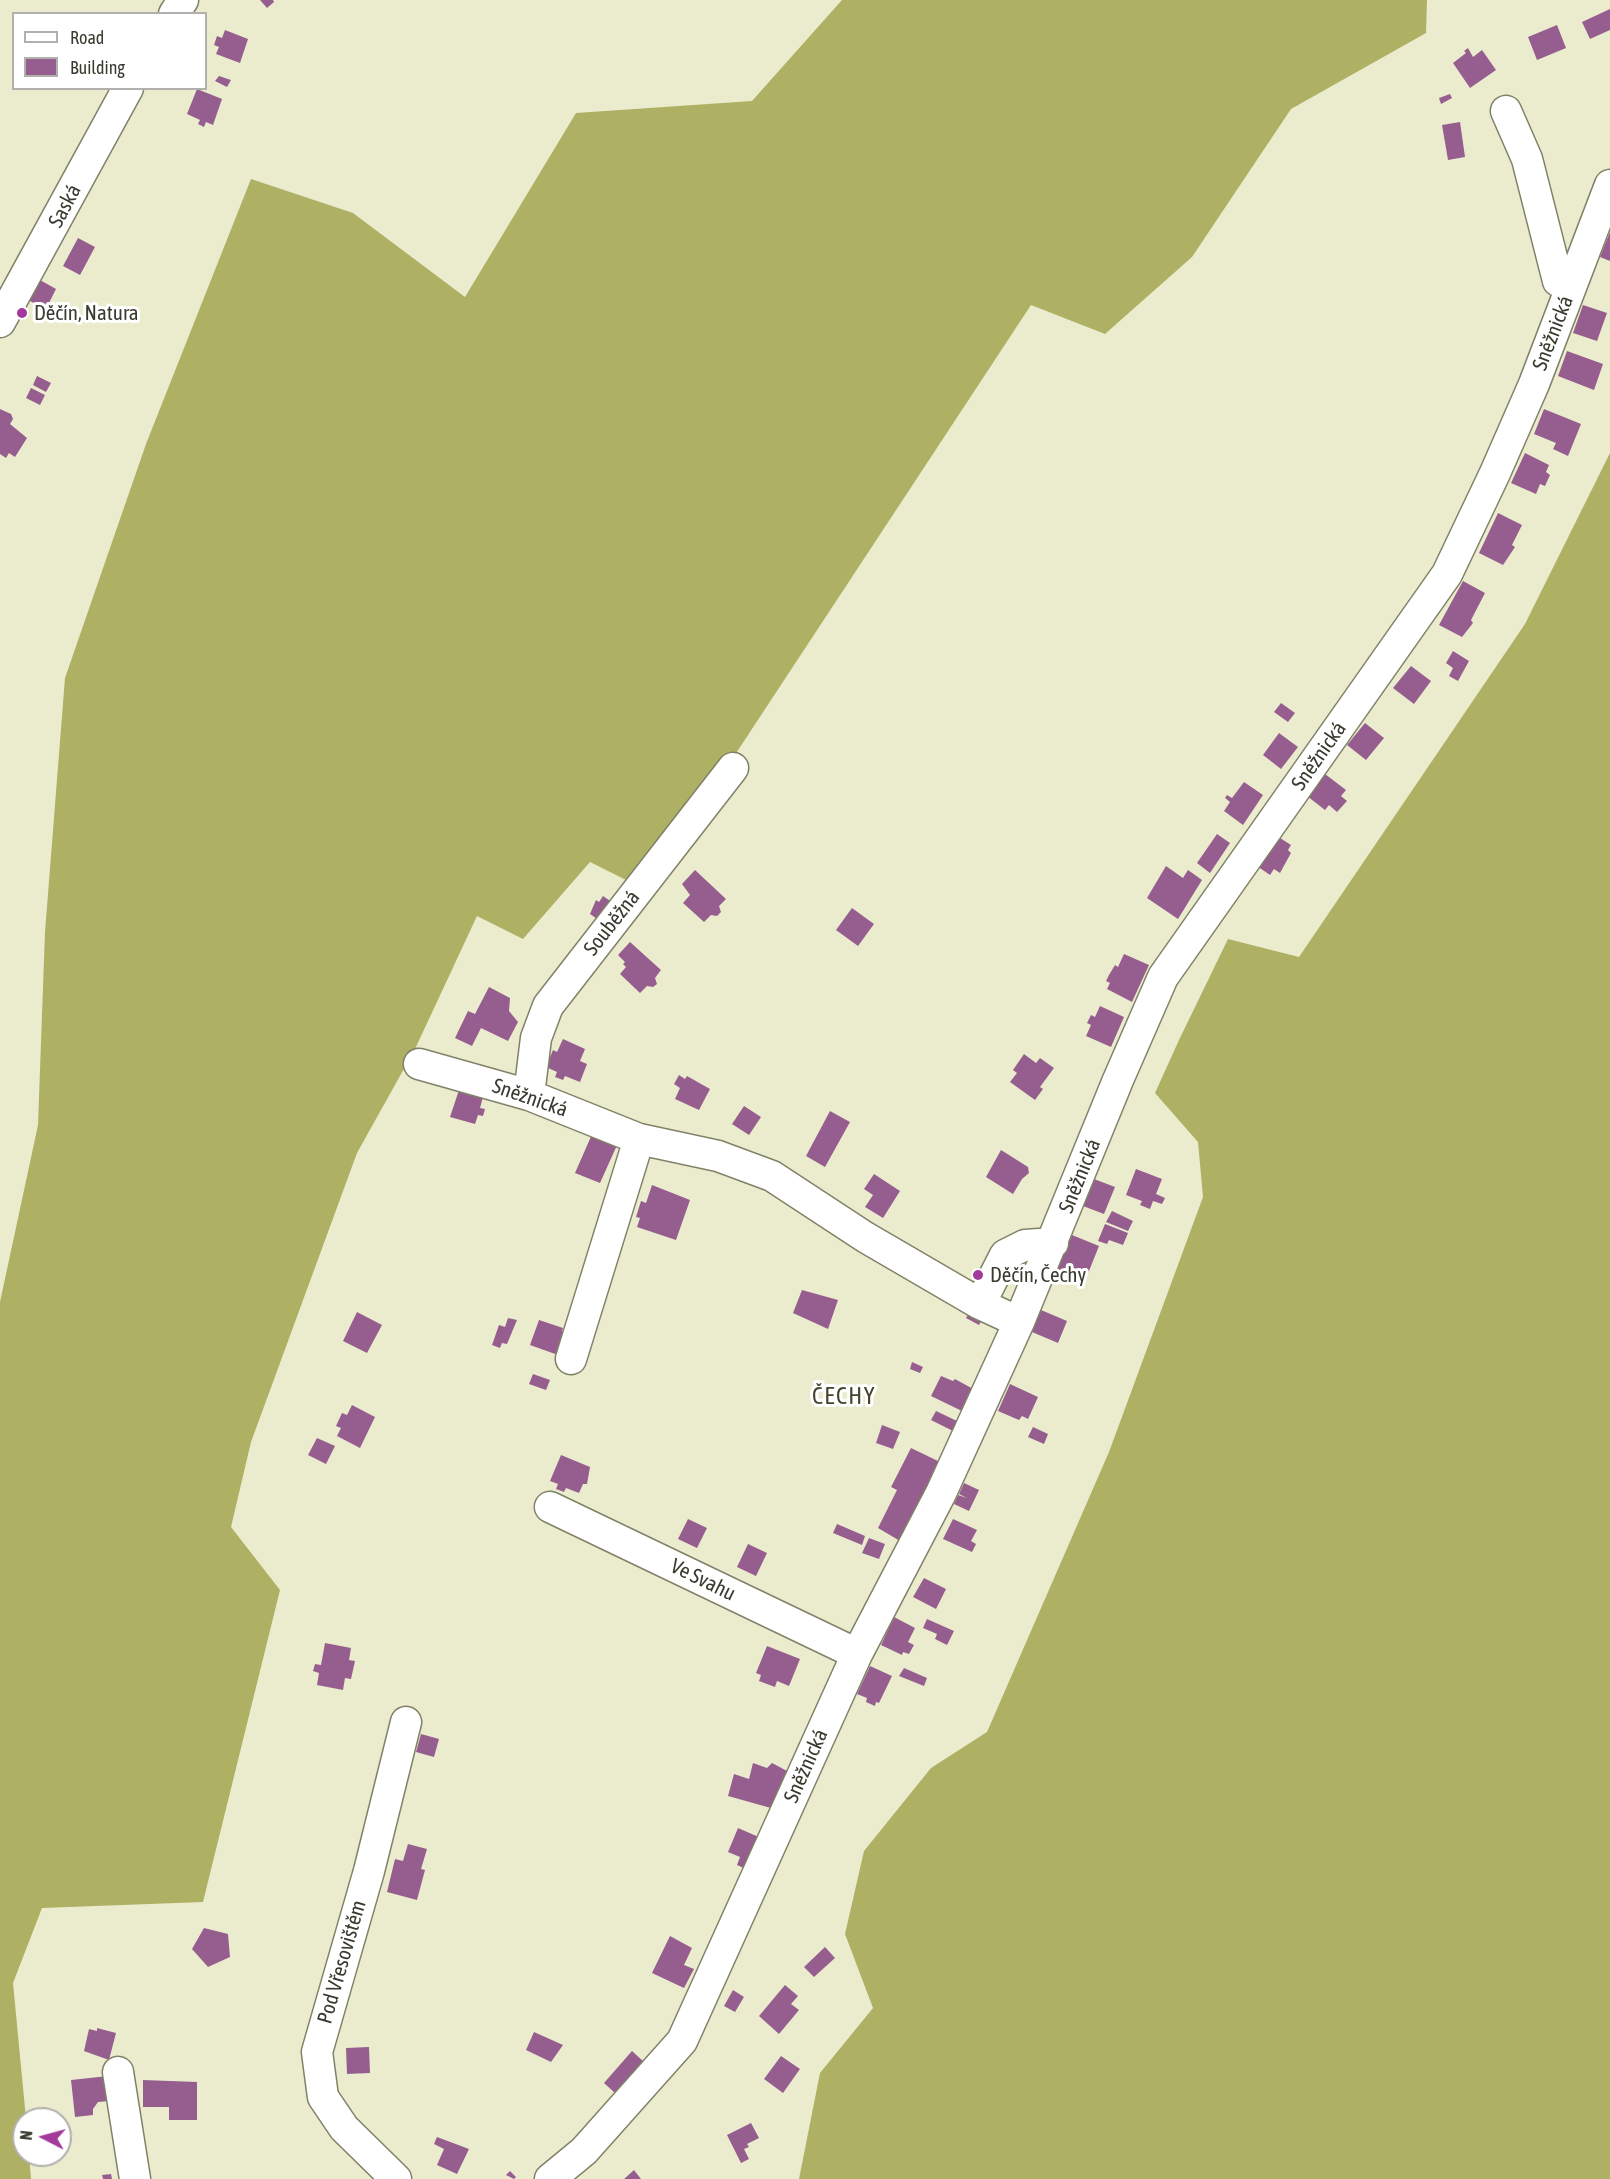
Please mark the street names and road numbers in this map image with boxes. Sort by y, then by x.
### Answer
street label: Saská [43,180,87,232]
street label: Sněžnická [1527,292,1579,374]
street label: Sněžnická [1286,717,1352,795]
street label: Souběžná [579,885,645,961]
street label: Sněžnická [489,1073,571,1123]
street label: Sněžnická [1054,1135,1106,1217]
street label: Ve Svahu [666,1554,740,1606]
street label: Sněžnická [779,1725,833,1807]
street label: Pod Vřesovištěm [312,1897,372,2027]

